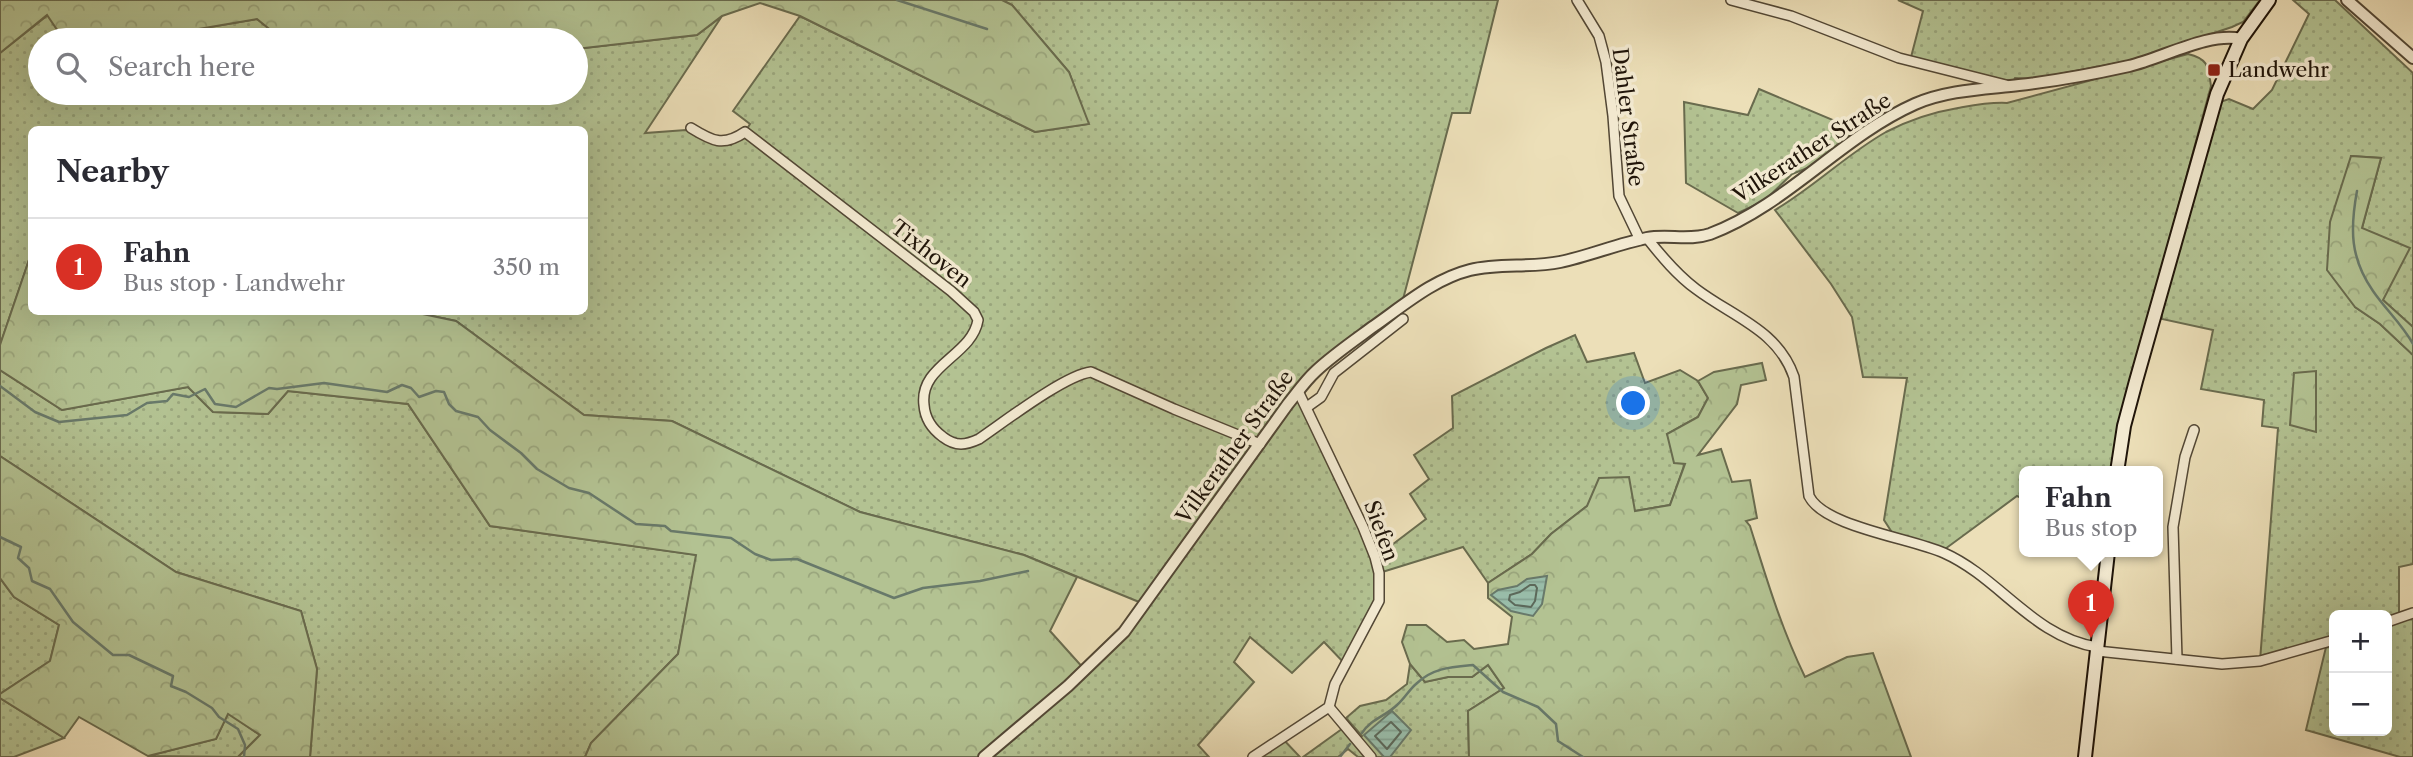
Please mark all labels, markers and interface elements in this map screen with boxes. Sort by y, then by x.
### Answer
search box [28,28,588,105]
street label: Dahler Straße [1608,46,1649,188]
icon: search [52,48,90,86]
text: Search here [108,51,255,83]
place label: Landwehr [2228,57,2329,82]
marker: Landwehr [2206,62,2222,78]
street label: Vilkerather Straße [1727,87,1895,209]
text: Nearby [56,153,169,190]
street label: Tixhoven [886,214,976,293]
text: Fahn [123,237,190,269]
text: 1 [74,253,84,281]
text: 350 m [493,253,560,281]
text: Bus stop · Landwehr [123,269,345,297]
street label: Vilkerather Straße [1170,365,1299,529]
your location [1616,386,1650,420]
popup [2019,466,2163,557]
text: Fahn [2045,482,2112,514]
street label: Siefen [1359,497,1404,565]
text: Bus stop [2045,514,2137,542]
pin: 1 [2068,580,2114,638]
map controls [2329,610,2392,736]
button: + [2329,610,2392,673]
button: − [2329,673,2392,736]

